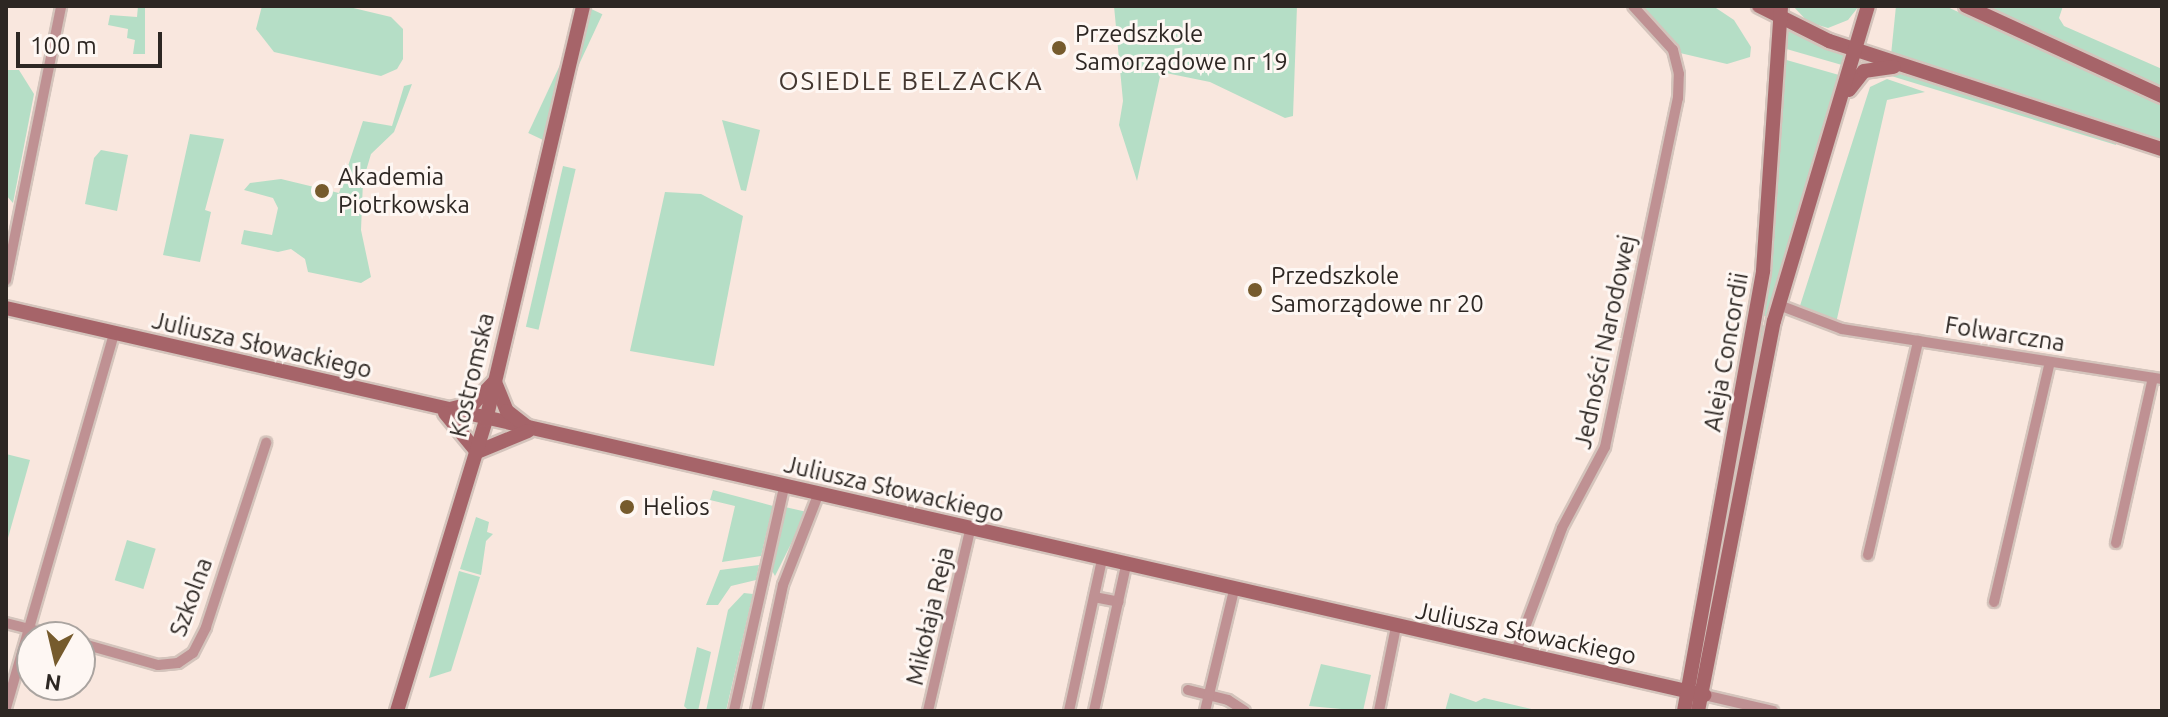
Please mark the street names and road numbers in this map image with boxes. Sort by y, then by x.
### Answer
street label: Jedności Narodowej [1568,232,1642,452]
street label: Aleja Concordii [1698,270,1754,434]
street label: Juliusza Słowackiego [149,306,375,384]
street label: Kostromska [444,310,500,440]
street label: Folwarczna [1943,310,2067,358]
street label: Juliusza Słowackiego [781,450,1007,528]
street label: Mikołaja Reja [900,544,960,688]
street label: Szkolna [164,554,218,640]
street label: Juliusza Słowackiego [1413,596,1639,670]

